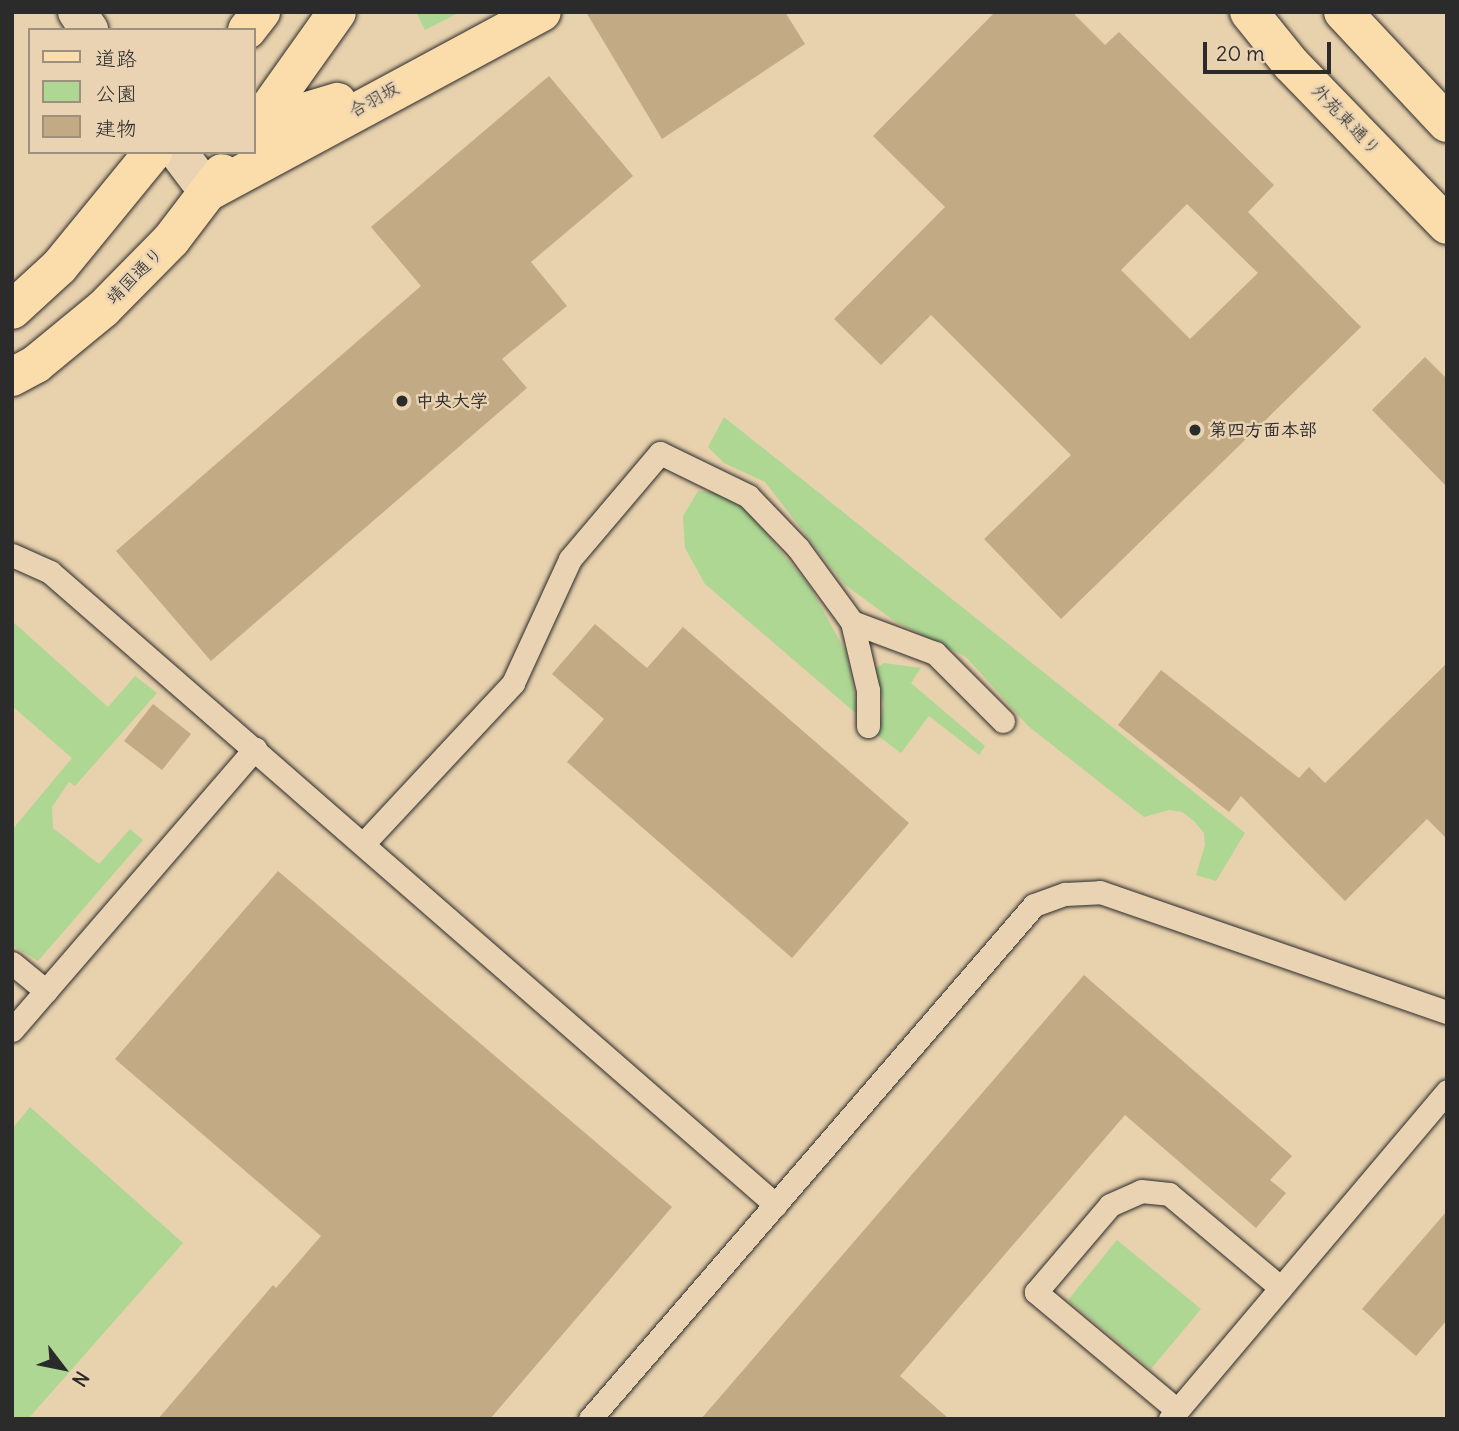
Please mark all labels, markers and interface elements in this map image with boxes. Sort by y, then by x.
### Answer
legend [28,28,256,154]
scale bar [1207,28,1335,72]
text: 20 m [1216,40,1265,67]
text: 道路 [95,45,137,72]
street label: 合羽坂 [345,77,403,123]
text: 公園 [95,80,137,107]
street label: 外苑東通り [1307,80,1385,160]
text: 建物 [95,115,137,142]
street label: 靖国通り [102,243,168,309]
place label: 中央大学 [416,390,488,412]
marker: 中央大学 [394,393,410,409]
place label: 第四方面本部 [1209,419,1317,441]
marker: 第四方面本部 [1187,422,1203,438]
north arrow [28,1333,98,1403]
text: N [67,1367,94,1391]

